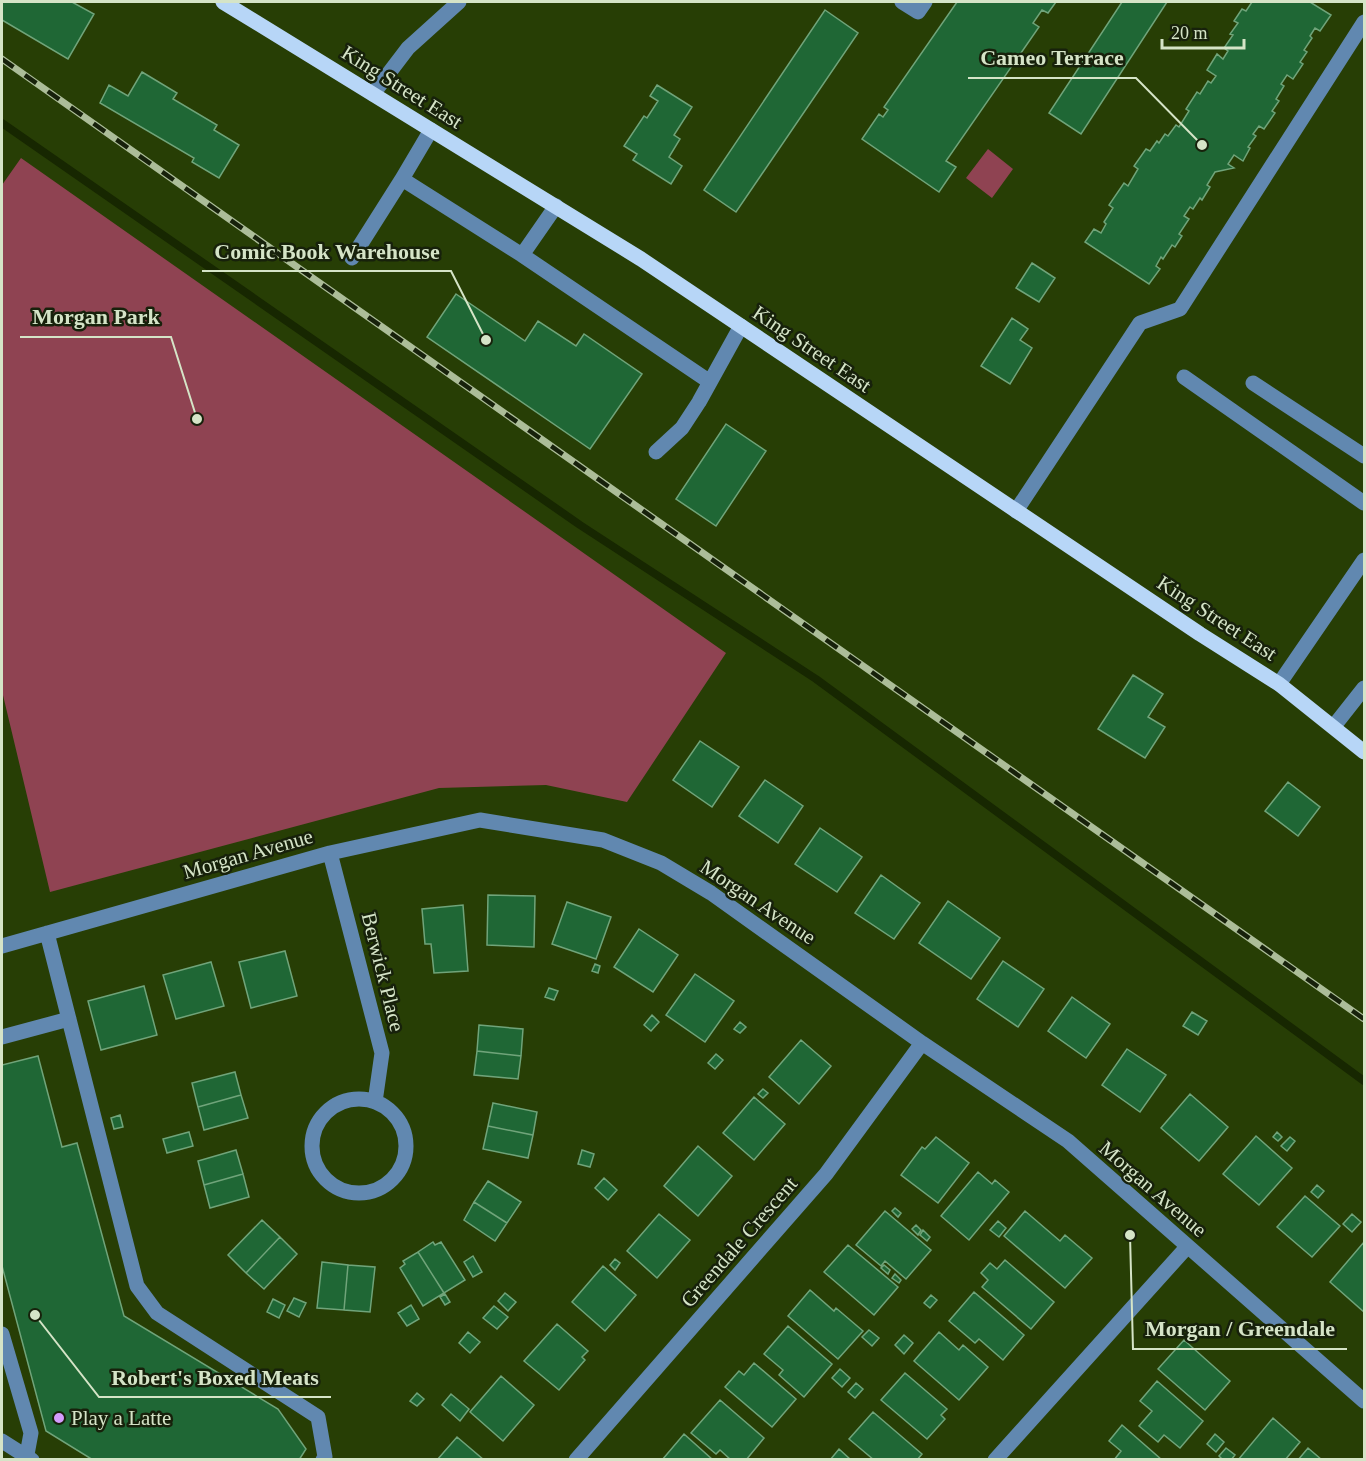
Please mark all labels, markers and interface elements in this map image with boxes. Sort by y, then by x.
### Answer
scale bar [1162,12,1244,50]
text: 20 m [1171,23,1208,43]
callout: Cameo Terrace [968,38,1136,78]
street label: King Street East [337,40,467,134]
text: Cameo Terrace [980,45,1124,70]
callout: Comic Book Warehouse [202,231,451,271]
text: Comic Book Warehouse [214,239,440,264]
callout: Morgan Park [20,297,171,337]
street label: King Street East [748,301,876,398]
text: Morgan Park [32,304,161,329]
street label: King Street East [1153,570,1281,666]
street label: Morgan Avenue [180,824,316,884]
street label: Morgan Avenue [696,855,820,949]
street label: Berwick Place [357,910,409,1034]
street label: Morgan Avenue [1095,1136,1211,1242]
street label: Greendale Crescent [676,1172,802,1312]
callout: Morgan / Greendale [1133,1309,1347,1349]
text: Morgan / Greendale [1145,1316,1335,1341]
callout: Robert's Boxed Meats [99,1357,331,1397]
text: Robert's Boxed Meats [111,1365,319,1390]
place label: Play a Latte [71,1406,171,1430]
marker: Play a Latte [52,1411,66,1425]

